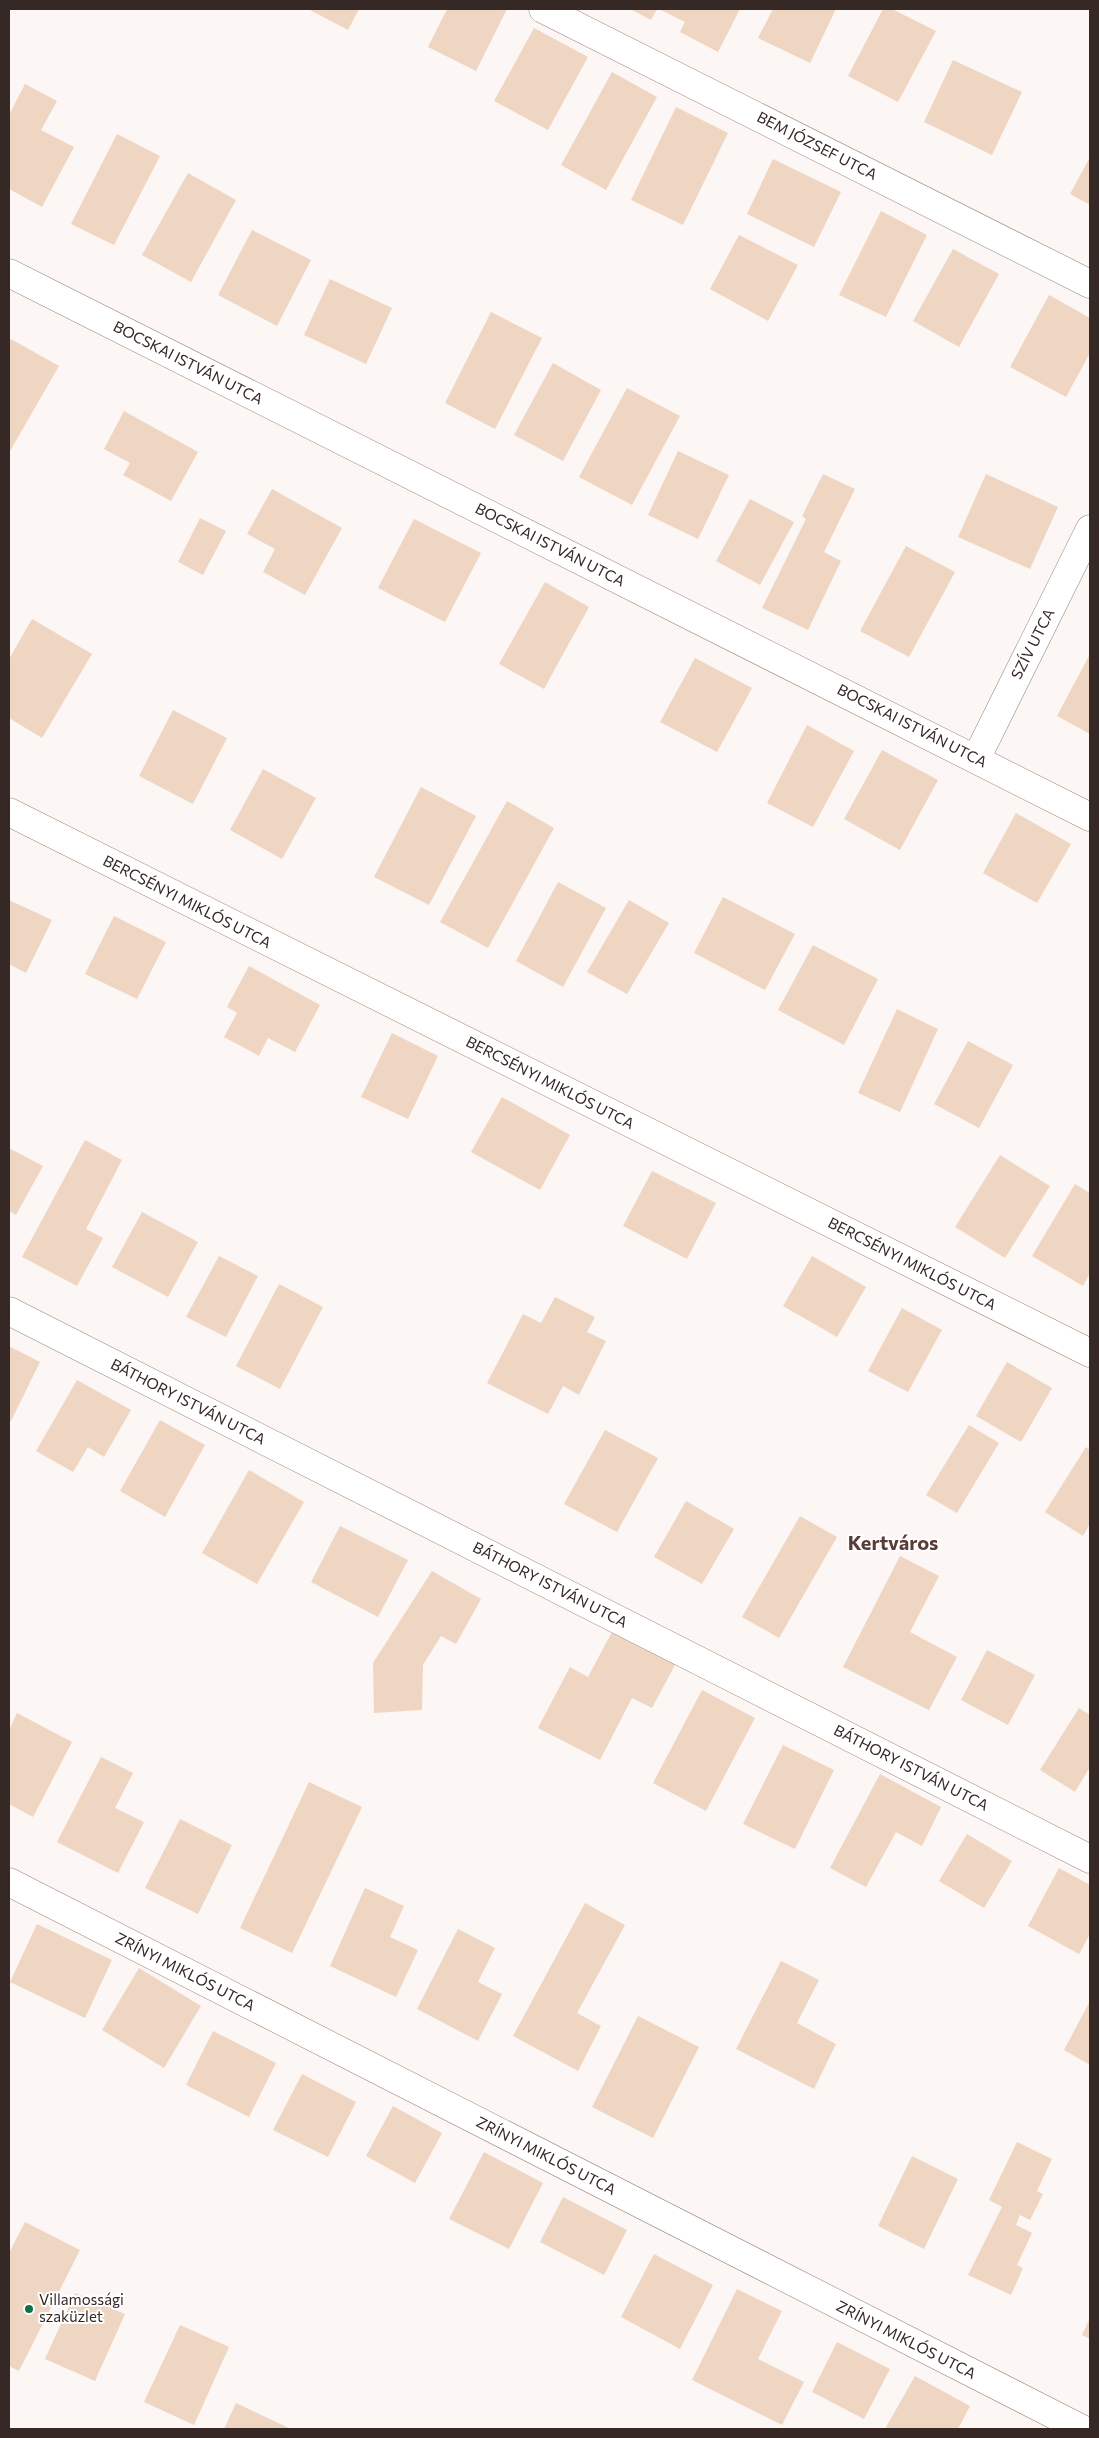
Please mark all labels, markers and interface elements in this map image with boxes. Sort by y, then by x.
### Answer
street label: BEM JÓZSEF UTCA [754,106,881,183]
street label: BOCSKAI ISTVÁN UTCA [111,316,267,408]
street label: BOCSKAI ISTVÁN UTCA [473,498,629,590]
street label: SZÍV UTCA [1006,605,1058,682]
street label: BOCSKAI ISTVÁN UTCA [835,679,991,771]
street label: BERCSÉNYI MIKLÓS UTCA [100,850,275,951]
street label: BERCSÉNYI MIKLÓS UTCA [463,1031,638,1132]
street label: BERCSÉNYI MIKLÓS UTCA [825,1212,1000,1313]
street label: BÁTHORY ISTVÁN UTCA [108,1353,269,1448]
district label: Kertváros [848,1530,938,1554]
street label: BÁTHORY ISTVÁN UTCA [470,1536,631,1631]
street label: BÁTHORY ISTVÁN UTCA [831,1719,992,1814]
street label: ZRÍNYI MIKLÓS UTCA [113,1927,259,2014]
street label: ZRÍNYI MIKLÓS UTCA [474,2111,620,2198]
place label: Villamossági szaküzlet [39,2290,124,2325]
street label: ZRÍNYI MIKLÓS UTCA [834,2295,980,2382]
marker: Villamossági szaküzlet [23,2303,35,2315]

